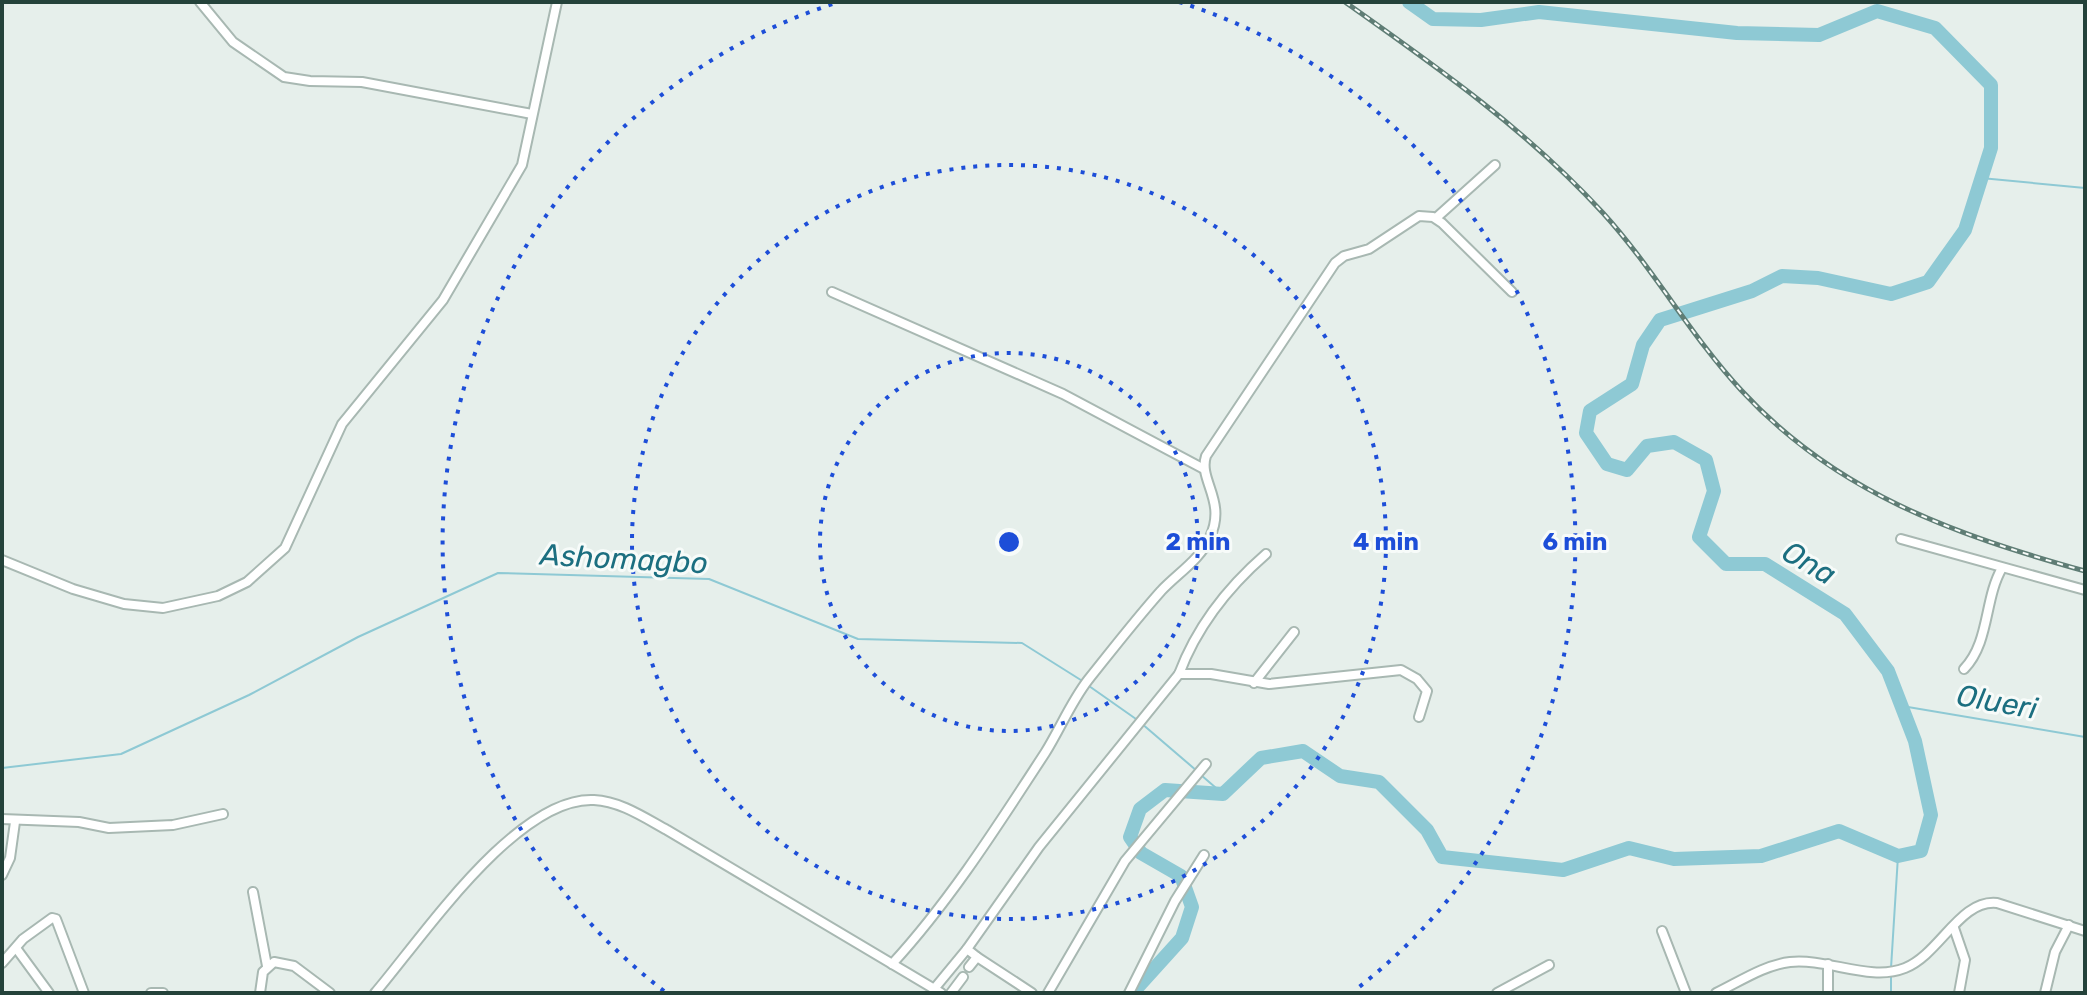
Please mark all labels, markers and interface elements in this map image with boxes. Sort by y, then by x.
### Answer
centre of rings [995,528,1023,556]
text: 2 min [1166,528,1231,556]
text: 4 min [1353,528,1419,556]
text: 6 min [1542,528,1608,556]
water label: Ona [1776,533,1842,593]
water label: Ashomagbo [537,537,709,581]
water label: Olueri [1954,677,2041,727]

